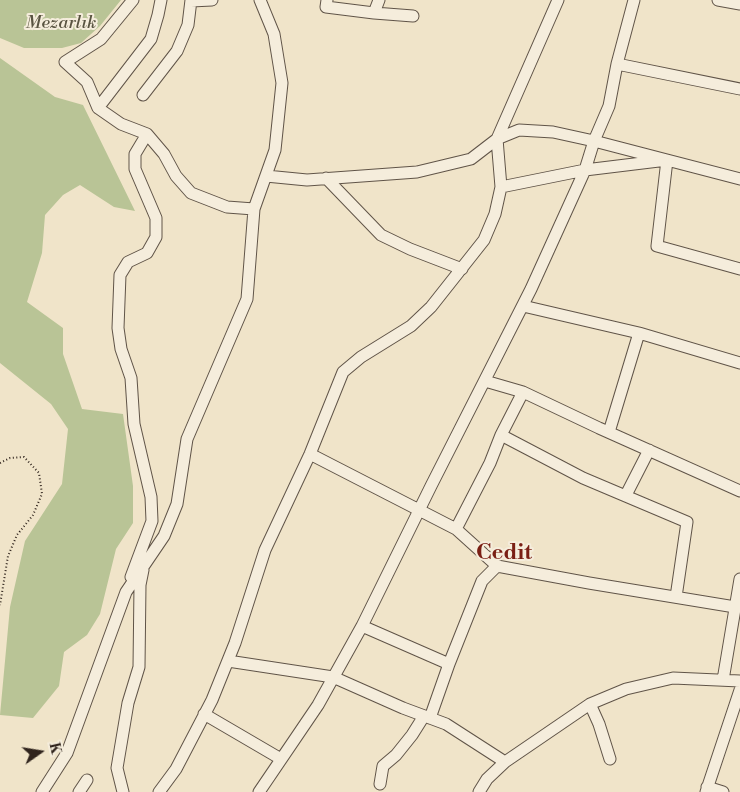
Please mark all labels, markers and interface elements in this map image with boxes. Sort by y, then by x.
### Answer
park label: Mezarlık [26,13,96,35]
district label: Cedit [476,541,532,567]
north arrow [15,727,65,777]
text: K [45,741,65,756]

